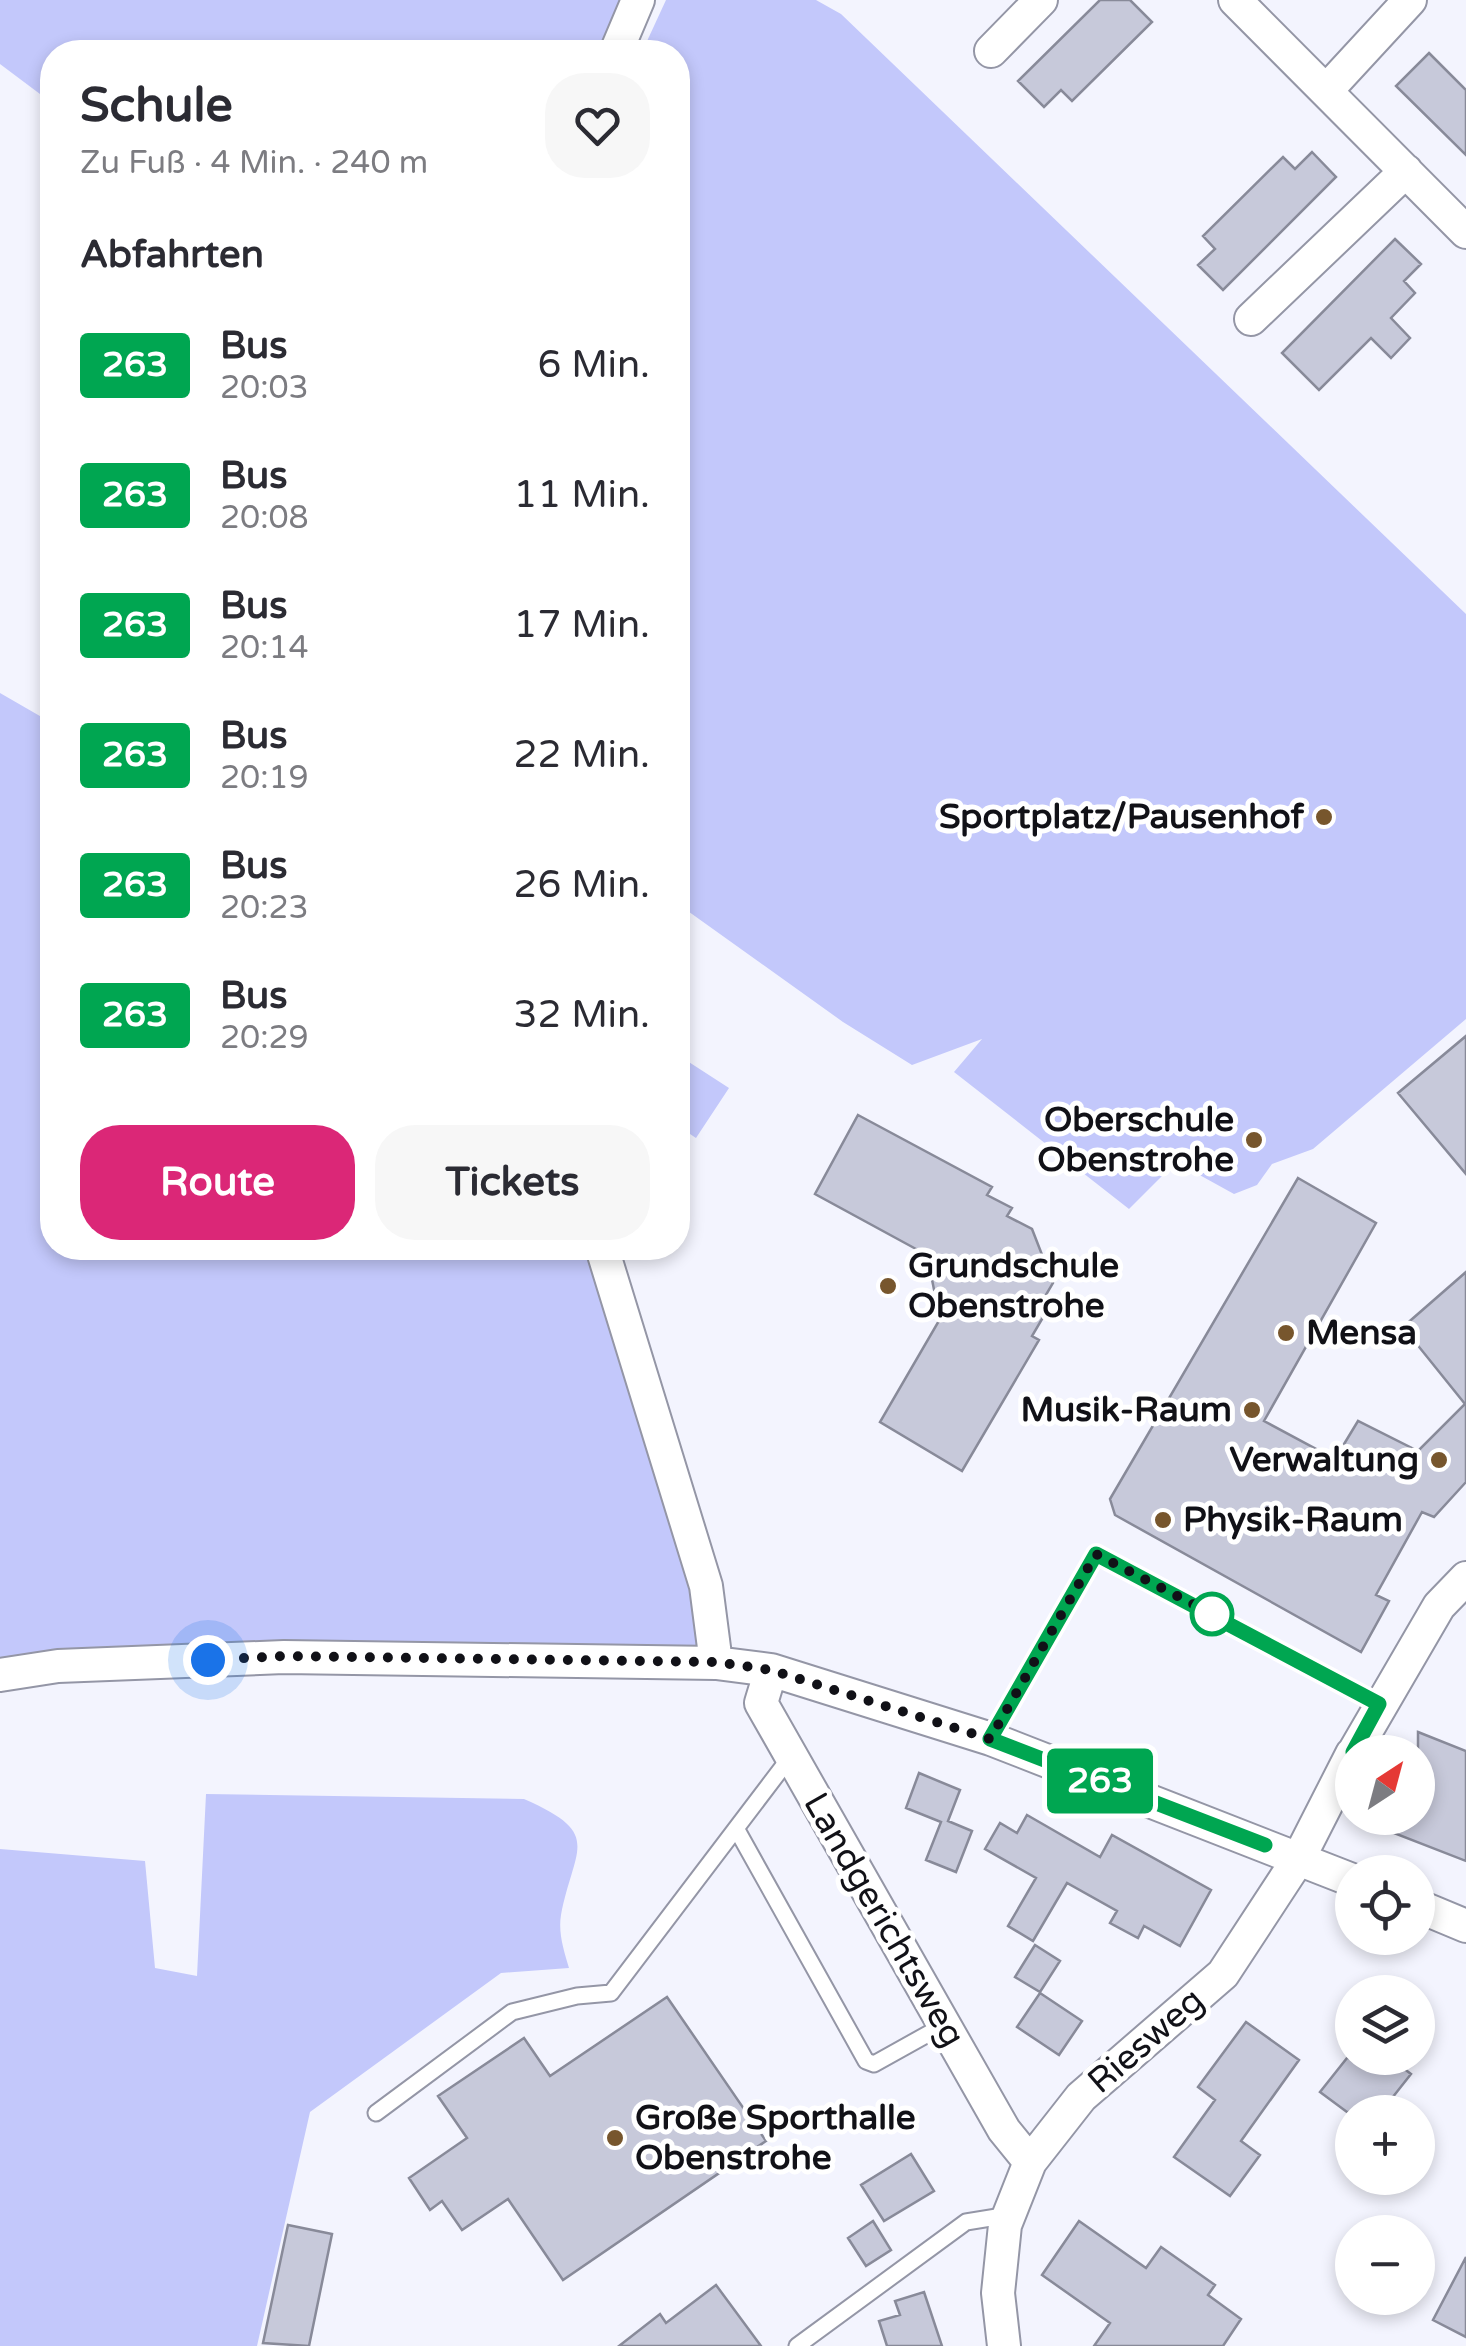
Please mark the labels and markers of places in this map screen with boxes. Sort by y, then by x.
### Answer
place label: Sportplatz/Pausenhof [939,796,1305,838]
marker: Sportplatz/Pausenhof [1313,806,1335,828]
place label: Oberschule Obenstrohe [1037,1099,1234,1181]
marker: Oberschule Obenstrohe [1243,1129,1265,1151]
place label: Grundschule Obenstrohe [908,1245,1119,1327]
marker: Grundschule Obenstrohe [877,1275,899,1297]
place label: Mensa [1306,1312,1417,1354]
marker: Mensa [1275,1322,1297,1344]
place label: Musik-Raum [1021,1389,1232,1431]
marker: Musik-Raum [1241,1399,1263,1421]
place label: Verwaltung [1229,1439,1419,1481]
marker: Verwaltung [1428,1449,1450,1471]
place label: Physik-Raum [1183,1499,1403,1541]
marker: Physik-Raum [1152,1509,1174,1531]
unlabelled marker [1191,1593,1233,1635]
place label: Große Sporthalle Obenstrohe [635,2097,916,2179]
marker: Große Sporthalle Obenstrohe [604,2127,626,2149]

